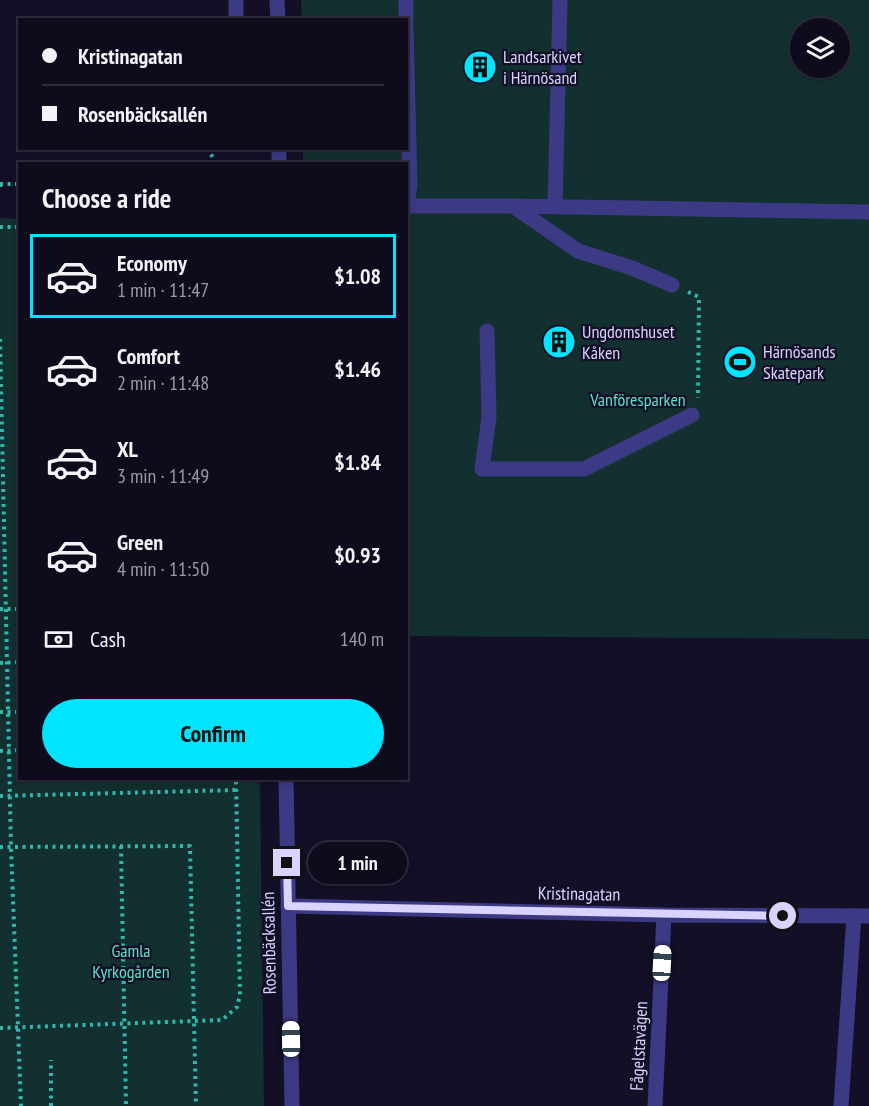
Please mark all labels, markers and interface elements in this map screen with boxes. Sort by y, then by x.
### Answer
map controls [790,18,850,78]
button: layers [790,18,850,78]
text: Kristinagatan [78,42,183,70]
place label: Landsarkivet i Härnösand [503,45,582,89]
building icon: Landsarkivet i Härnösand [462,49,498,85]
text: Rosenbäcksallén [78,100,207,128]
text: Choose a ride [42,181,171,215]
icon: car [45,249,99,303]
text: Economy [117,249,187,277]
text: $1.08 [334,262,381,290]
text: 1 min · 11:47 [117,277,209,303]
place label: Ungdomshuset Kåken [582,320,675,364]
building icon: Ungdomshuset Kåken [541,324,577,360]
place label: Härnösands Skatepark [763,340,836,384]
icon: car [45,342,99,396]
text: Comfort [117,342,180,370]
sports icon: Härnösands Skatepark [722,344,758,380]
text: $1.46 [334,355,381,383]
text: 2 min · 11:48 [117,370,209,396]
park label: Vanföresparken [589,388,686,411]
icon: car [45,435,99,489]
text: XL [117,435,138,463]
text: $1.84 [334,448,381,476]
text: 3 min · 11:49 [117,463,209,489]
icon: car [45,528,99,582]
text: Green [117,528,163,556]
text: $0.93 [334,541,381,569]
text: 4 min · 11:50 [117,556,209,582]
icon: cash [42,623,75,656]
text: Cash [90,625,126,653]
text: 140 m [340,626,384,652]
button: Confirm [42,699,384,768]
callout: 1 min [308,842,407,884]
route end [273,849,300,876]
text: 1 min [337,850,378,876]
street label: Kristinagatan [538,881,620,906]
street label: Rosenbäcksallén [256,892,281,994]
route start [769,902,796,929]
park label: Gamla Kyrkogården [92,939,170,983]
car [652,945,672,981]
street label: Fågelstavägen [625,1001,652,1091]
car [282,1021,300,1057]

